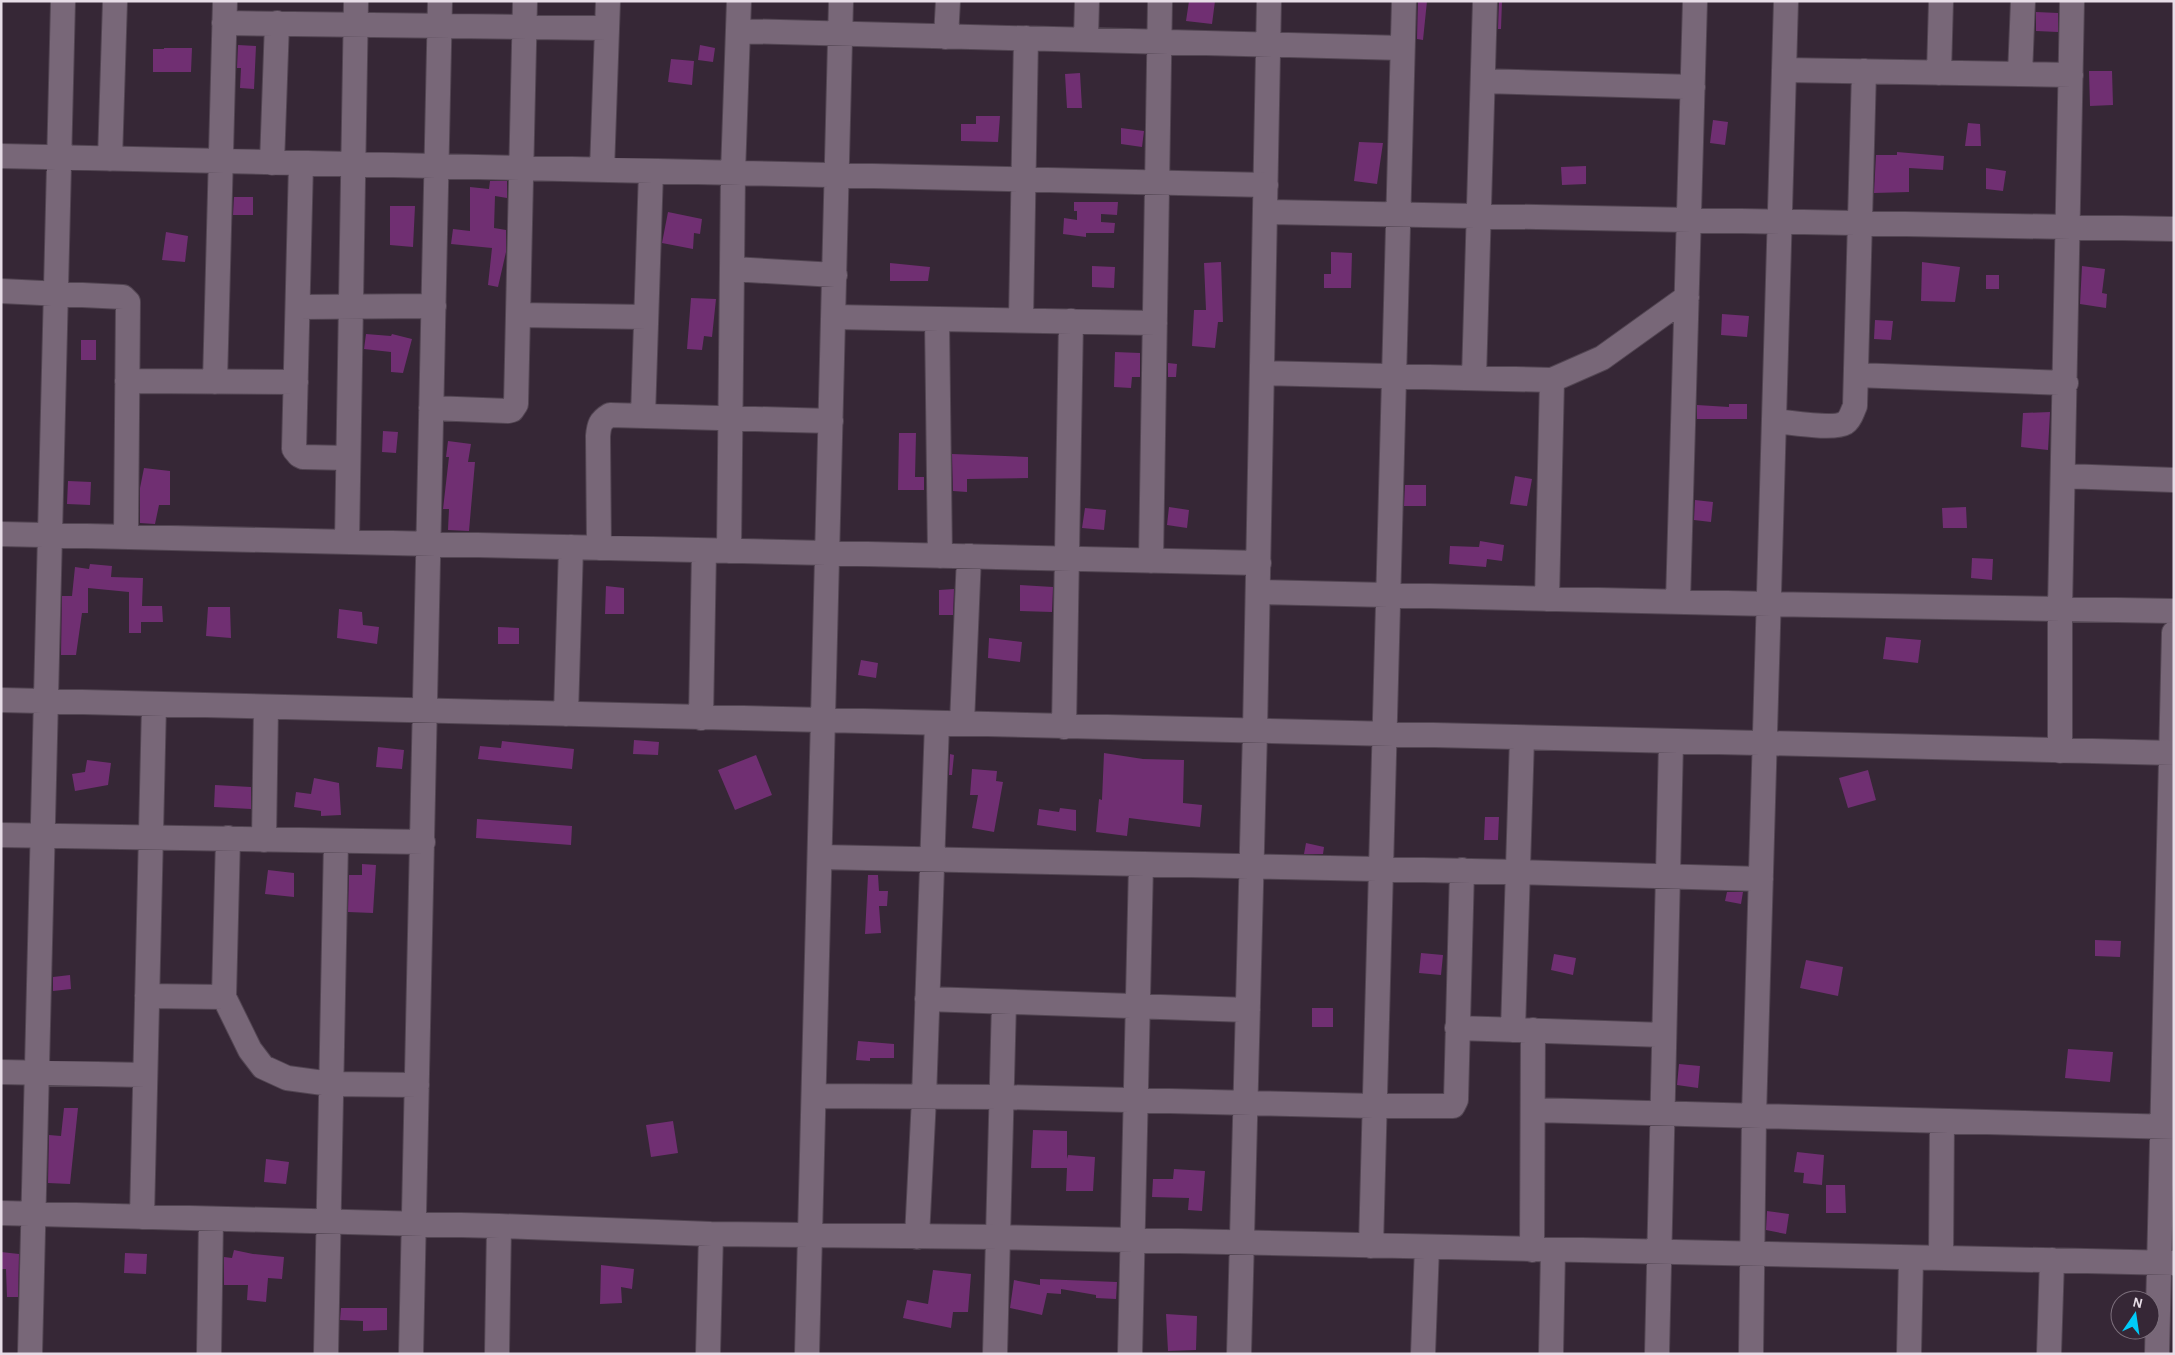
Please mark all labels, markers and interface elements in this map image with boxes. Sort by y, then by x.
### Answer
north arrow [2110,1290,2160,1340]
text: N [2131,1295,2144,1311]

